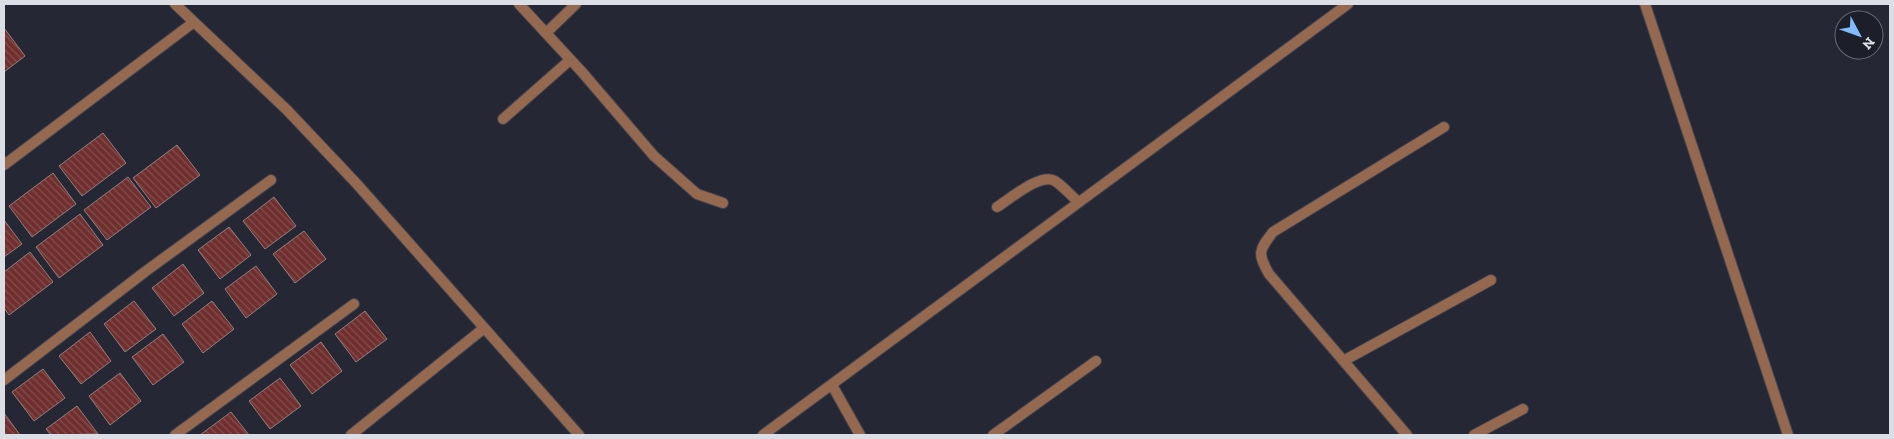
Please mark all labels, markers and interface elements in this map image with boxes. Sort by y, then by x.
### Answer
north arrow [1834,10,1884,60]
text: N [1858,34,1878,53]

